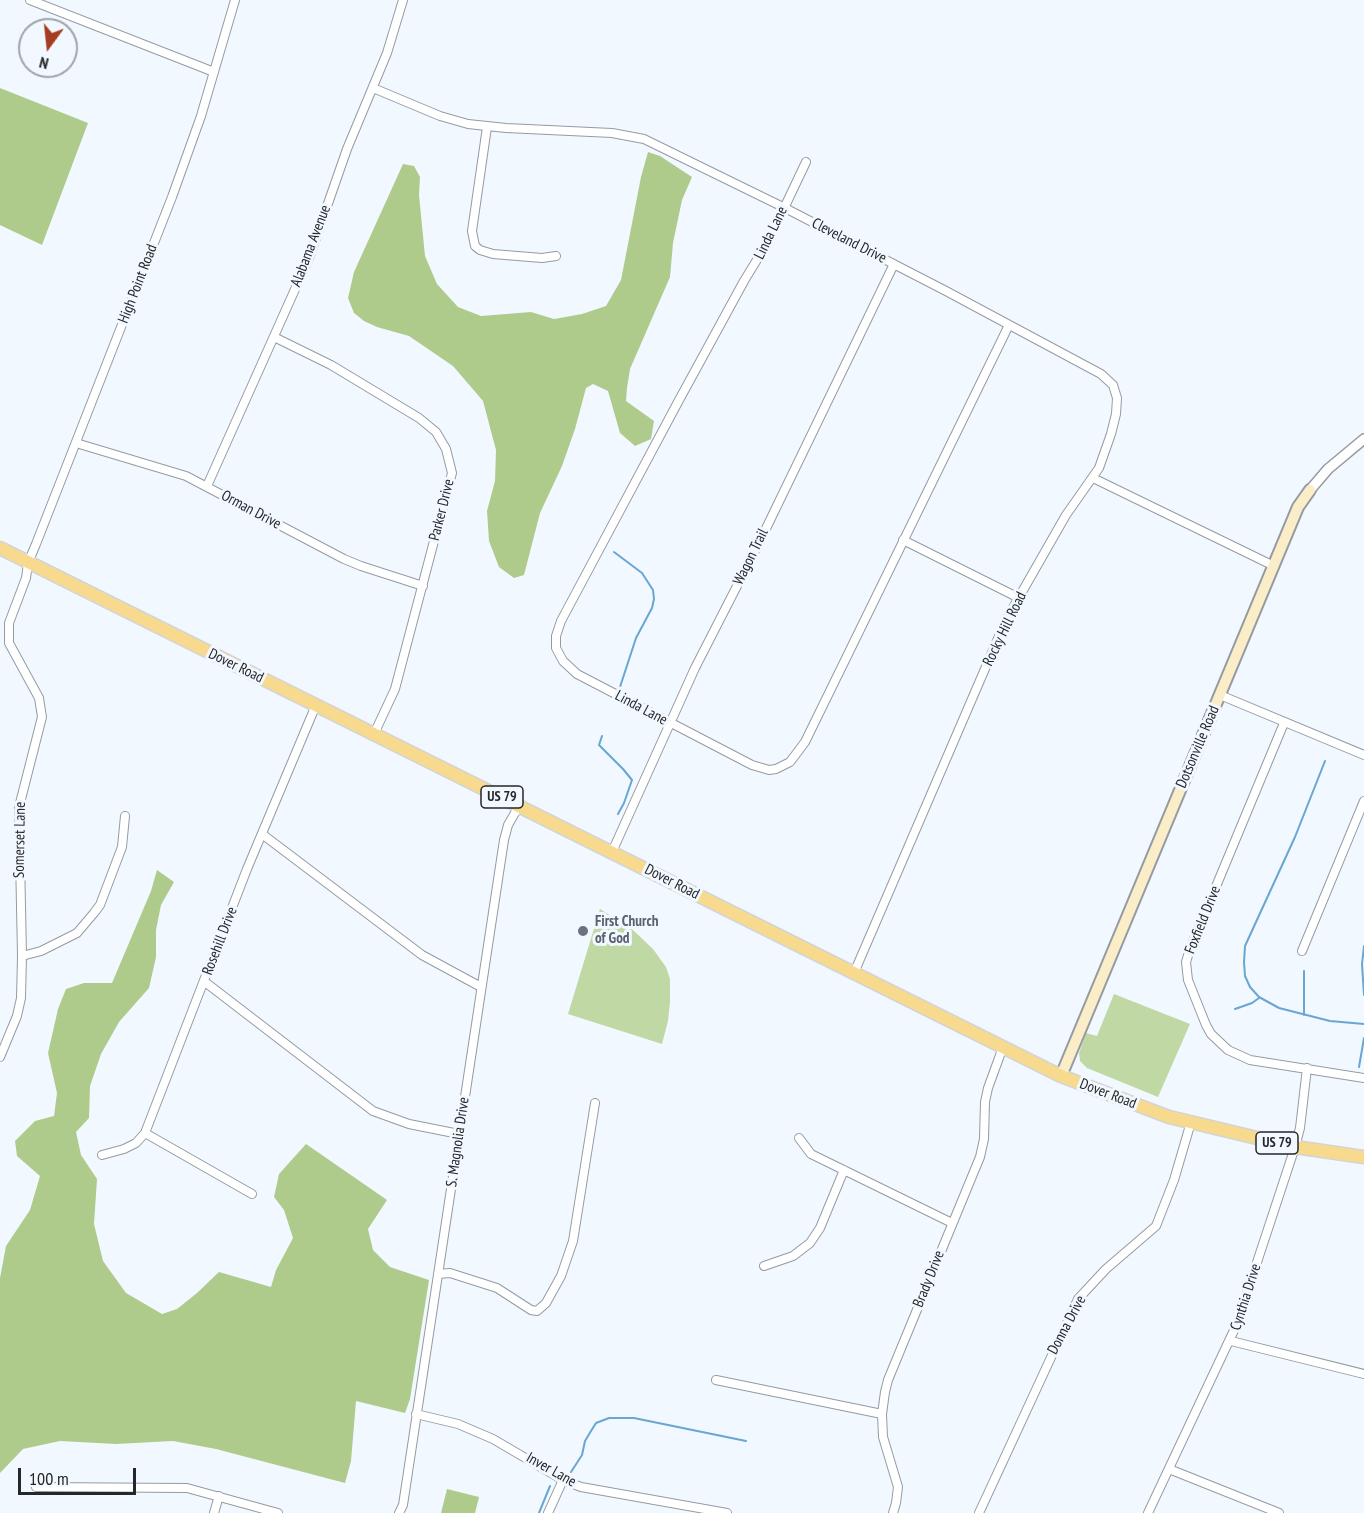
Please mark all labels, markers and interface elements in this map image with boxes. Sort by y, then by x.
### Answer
north arrow [18,18,78,78]
text: N [37,53,51,74]
street label: Alabama Avenue [287,203,335,289]
street label: Linda Lane [751,204,791,262]
street label: Cleveland Drive [809,215,889,267]
street label: High Point Road [115,242,161,326]
street label: Parker Drive [426,477,458,543]
street label: Orman Drive [218,487,284,533]
street label: Wagon Trail [730,526,772,588]
street label: Rocky Hill Road [979,589,1031,669]
street label: Dover Road [205,645,267,687]
street label: Linda Lane [612,687,670,729]
street label: Dotsonville Road [1173,703,1223,791]
road number: US 79 [481,786,523,808]
street label: Somerset Lane [10,802,30,878]
street label: Dover Road [642,861,702,903]
street label: Foxfield Drive [1181,883,1225,957]
street label: Rosehill Drive [199,904,241,978]
place label: First Church of God [595,913,658,948]
marker: First Church of God [576,924,590,938]
street label: Dover Road [1077,1075,1139,1113]
street label: S. Magnolia Drive [443,1096,473,1188]
road number: US 79 [1256,1132,1298,1154]
street label: Brady Drive [909,1248,949,1310]
street label: Cynthia Drive [1227,1261,1265,1333]
street label: Donna Drive [1044,1293,1090,1357]
street label: Inver Lane [523,1449,579,1491]
scale bar [21,1456,140,1494]
text: 100 m [29,1467,69,1490]

